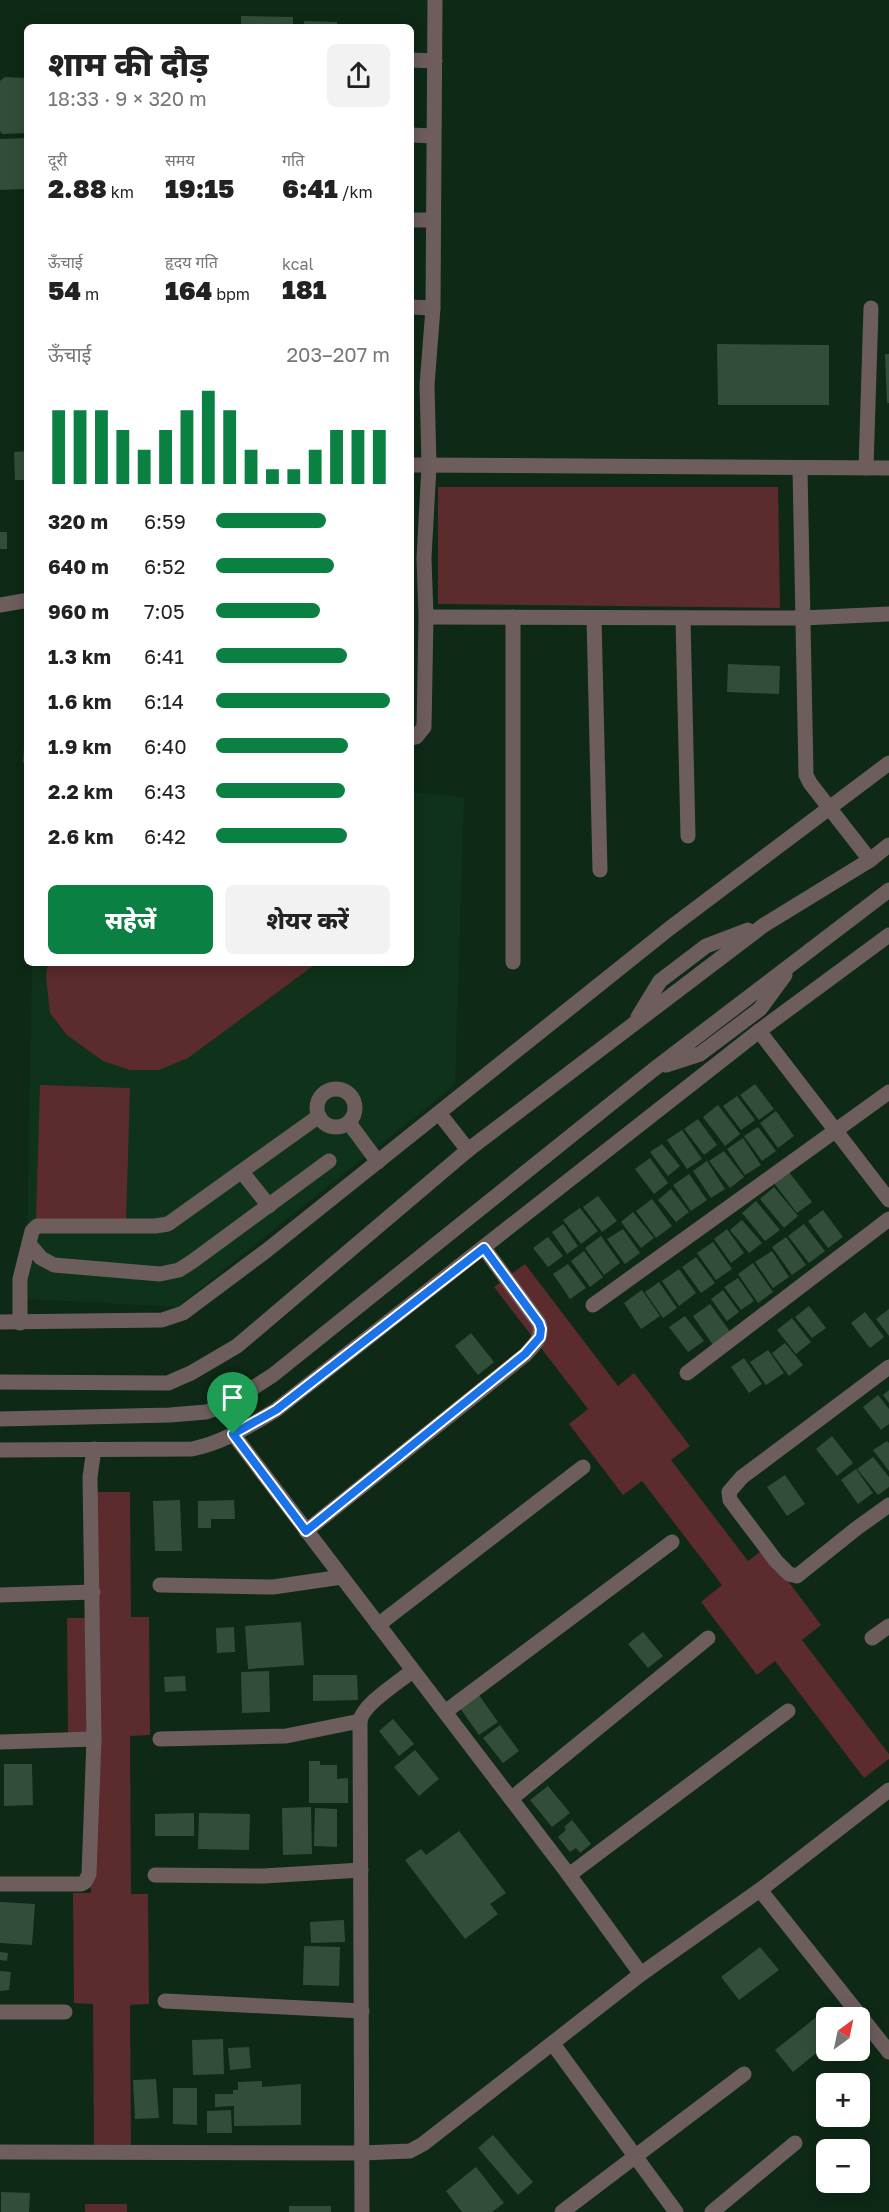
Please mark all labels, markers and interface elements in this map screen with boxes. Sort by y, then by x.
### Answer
text: शाम की दौड़ [48,44,209,83]
button: share [327,44,390,107]
text: 18:33 · 9 × 320 m [48,86,207,110]
text: दूरी [48,150,67,170]
text: समय [165,150,195,170]
text: गति [282,150,304,170]
text: 2.88 [48,173,107,204]
text: 19:15 [165,173,234,204]
text: 6:41 [282,173,338,204]
text: km [107,182,134,202]
text: /km [338,182,373,202]
text: ऊँचाई [48,252,83,272]
text: हृदय गति [165,252,218,272]
text: kcal [282,254,314,274]
text: 181 [282,274,327,305]
text: 54 [48,275,81,306]
text: 164 [165,275,212,306]
text: m [81,284,99,304]
text: bpm [212,284,250,304]
text: ऊँचाई [48,342,91,366]
text: 203–207 m [286,342,390,366]
text: 320 m [48,509,108,533]
text: 6:59 [144,509,186,533]
text: 640 m [48,554,109,578]
text: 6:52 [144,554,185,578]
text: 960 m [48,599,109,623]
text: 7:05 [144,599,185,623]
text: 1.3 km [48,644,111,668]
text: 6:41 [144,644,184,668]
text: 1.6 km [48,689,112,713]
text: 6:14 [144,689,184,713]
text: 1.9 km [48,734,112,758]
text: 6:40 [144,734,187,758]
text: 2.2 km [48,779,113,803]
text: 6:43 [144,779,186,803]
text: 2.6 km [48,824,113,848]
text: 6:42 [144,824,186,848]
button: सहेजें [48,885,213,954]
button: शेयर करें [225,885,390,954]
pin [207,1372,258,1434]
icon: arrive [216,1381,249,1414]
north arrow [816,2007,870,2061]
map controls [816,2007,870,2193]
button: + [816,2073,870,2127]
button: − [816,2139,870,2193]

